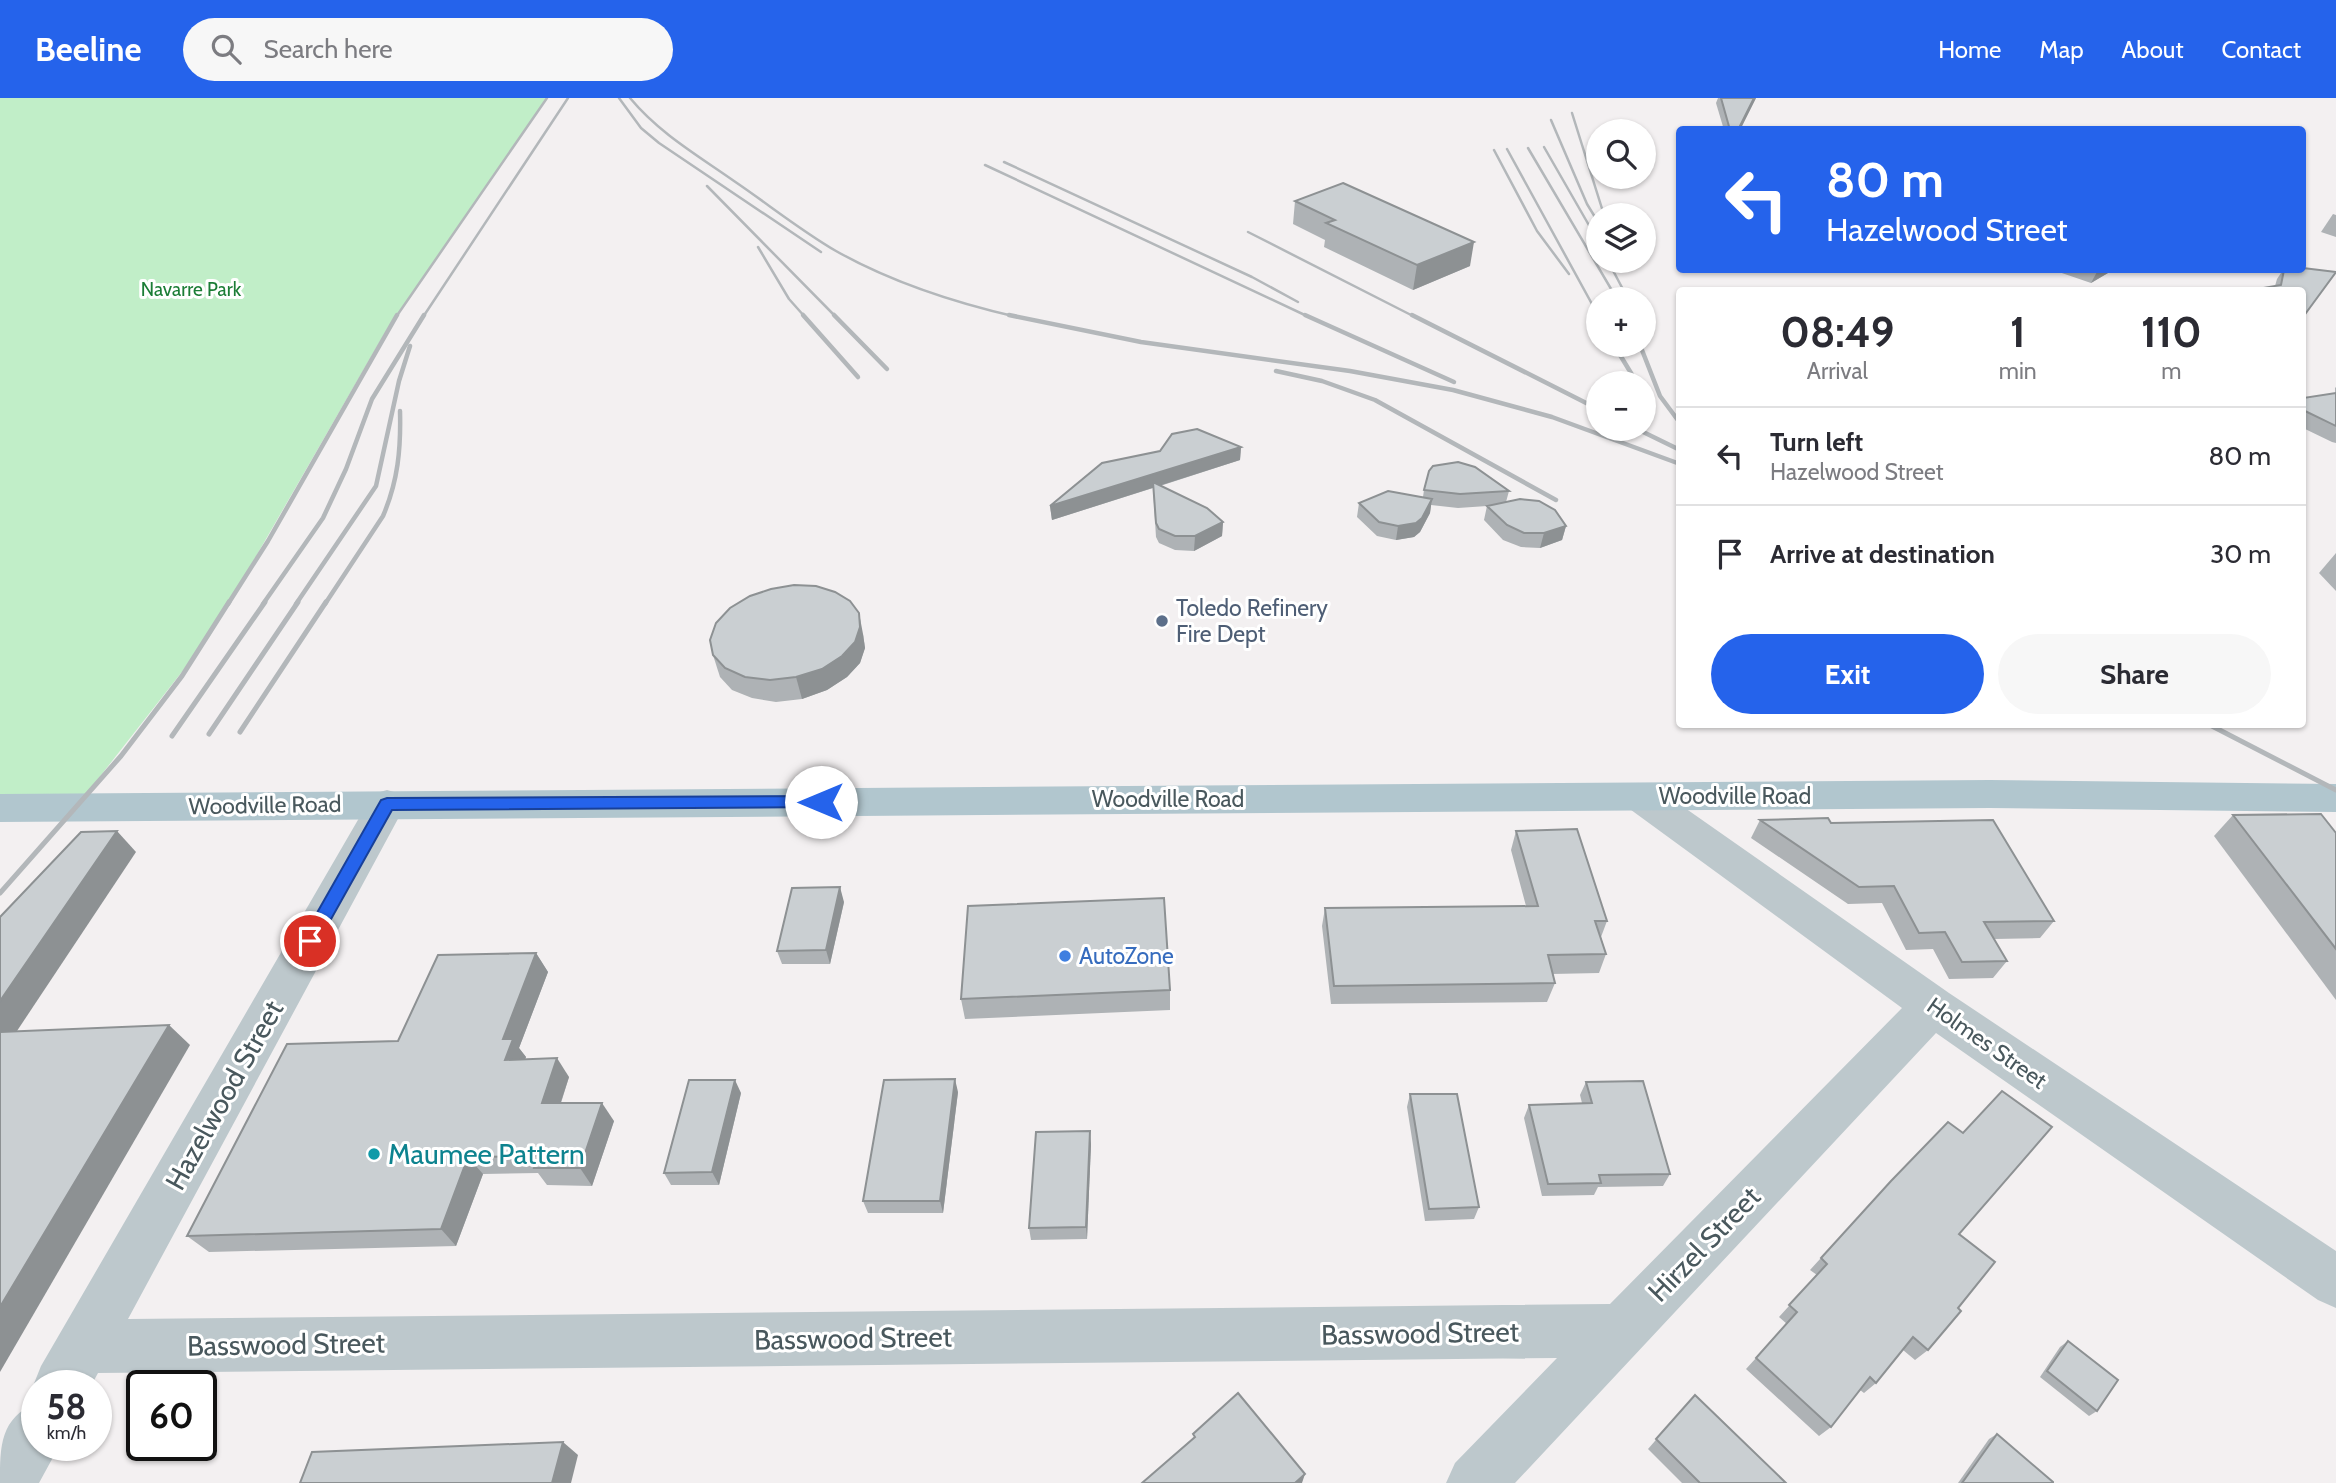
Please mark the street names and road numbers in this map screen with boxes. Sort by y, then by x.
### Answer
street label: Woodville Road [1659,782,1811,810]
street label: Woodville Road [1092,785,1244,813]
street label: Woodville Road [188,790,342,820]
street label: Holmes Street [1922,991,2052,1095]
street label: Hazelwood Street [158,994,290,1196]
street label: Hirzel Street [1641,1180,1767,1308]
street label: Basswood Street [1321,1314,1519,1352]
street label: Basswood Street [754,1319,952,1357]
street label: Basswood Street [187,1325,385,1363]

